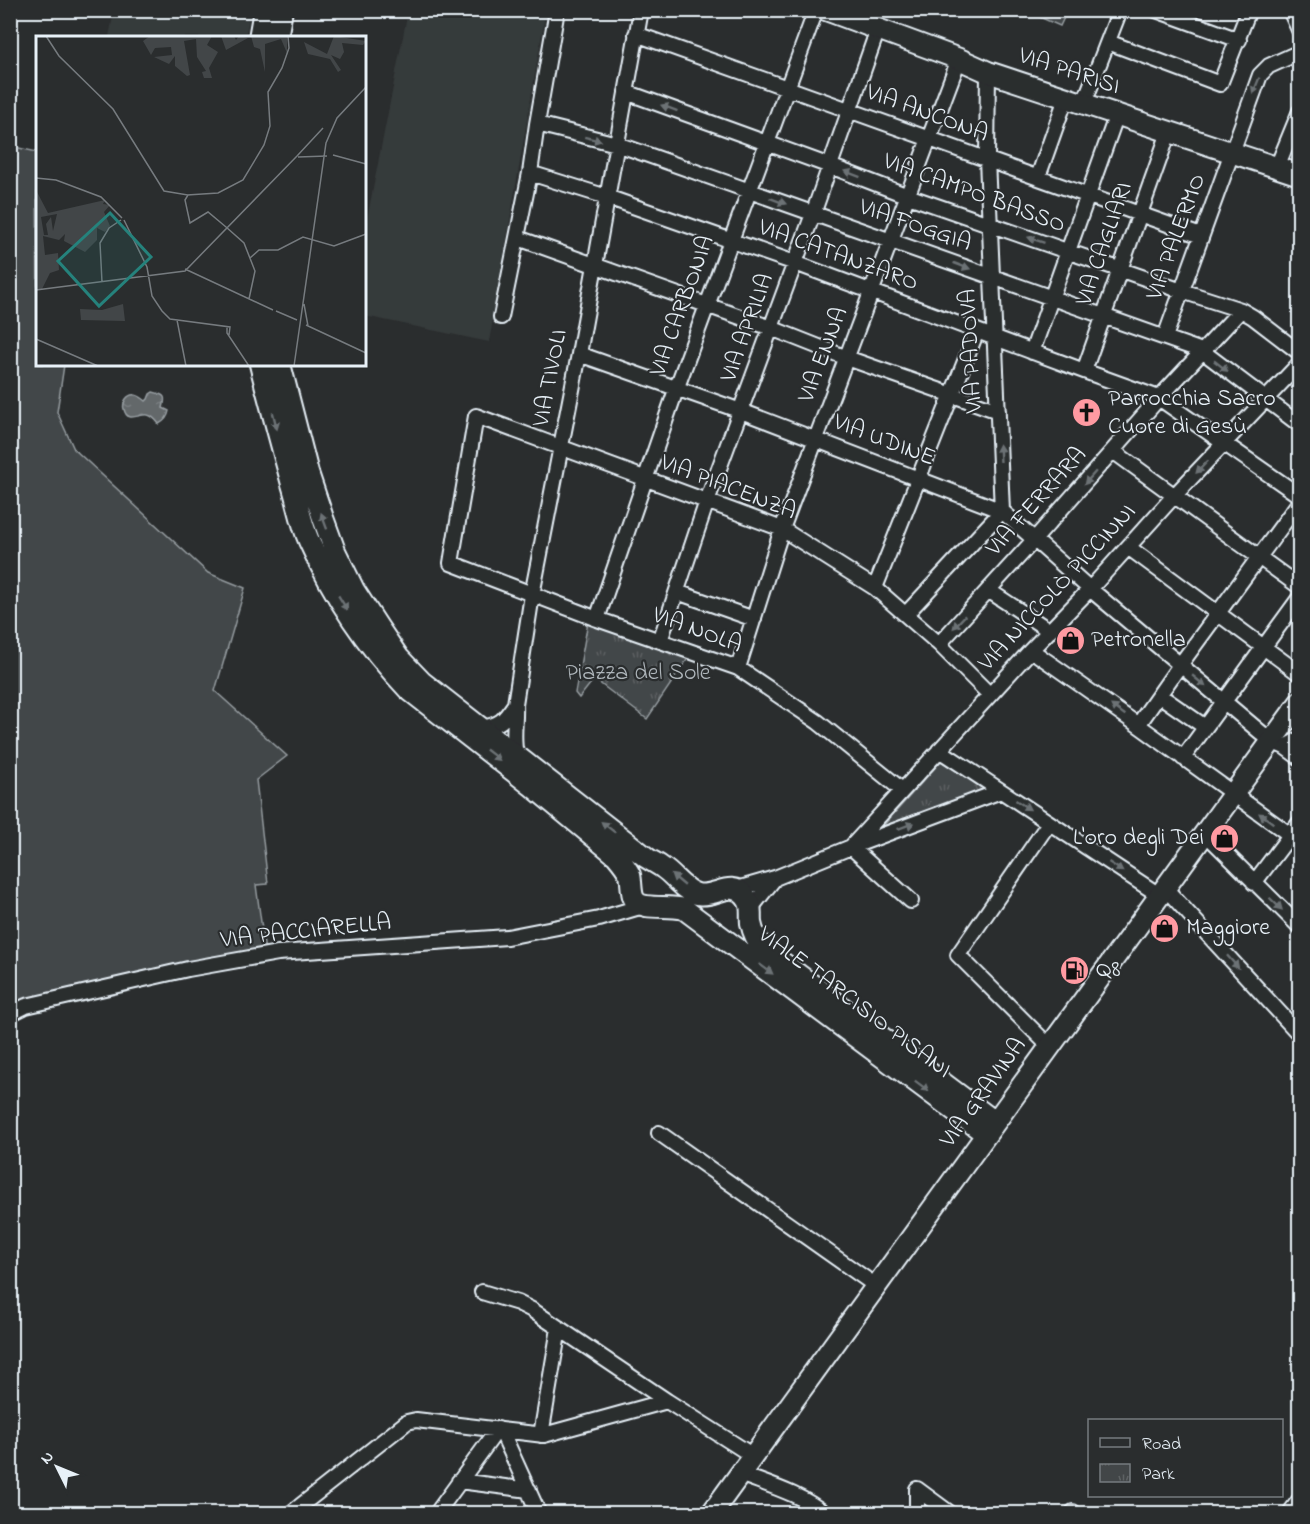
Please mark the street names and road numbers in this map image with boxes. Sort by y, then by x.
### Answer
street label: VIA PARISI [1013,39,1124,105]
street label: VIA ANCONA [860,75,993,152]
street label: VIA CAMPO BASSO [877,144,1070,243]
street label: VIA PALERMO [1138,169,1216,306]
street label: VIA CAGLIARI [1067,177,1143,312]
street label: VIA FOGGIA [853,190,976,262]
street label: VIA CATANZARO [752,210,923,301]
street label: VIA CARBONIA [641,231,725,382]
street label: VIA APRILIA [712,269,784,388]
street label: VIA PADOVA [951,288,993,415]
street label: VIA ENNA [789,302,858,409]
street label: VIA TIVOLI [524,326,578,431]
street label: VIA UDINE [827,405,940,476]
street label: VIA FERRARA [977,439,1096,565]
street label: VIA PIACENZA [654,446,801,530]
street label: VIA NICCOLÒ PICCINNI [970,496,1145,680]
street label: VIA NOLA [646,598,747,663]
street label: VIA PACCIARELLA [218,906,393,958]
street label: VIALE TARCISIO PISANI [749,918,958,1088]
street label: VIA GRAVINA [931,1031,1036,1156]

